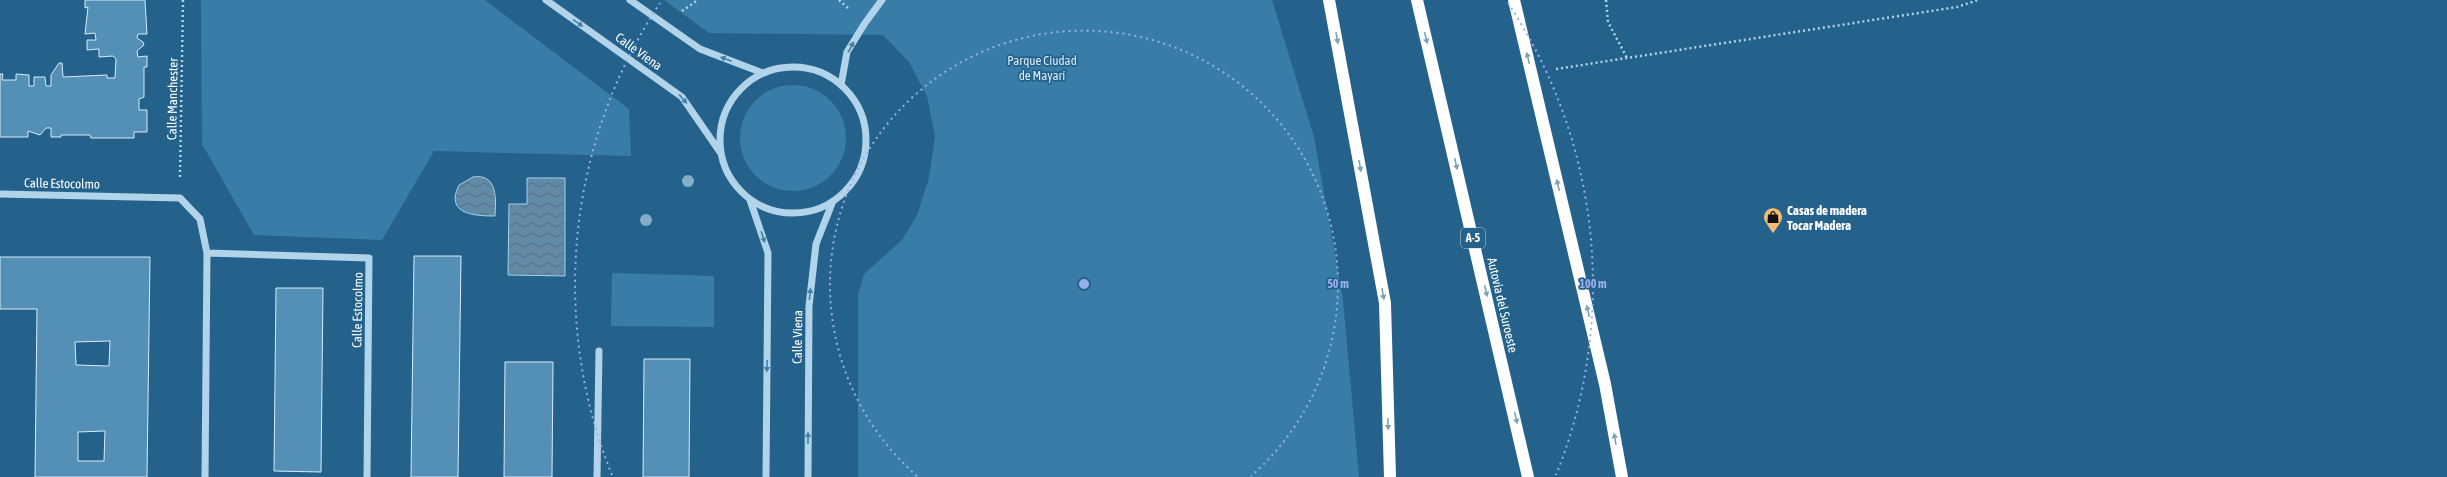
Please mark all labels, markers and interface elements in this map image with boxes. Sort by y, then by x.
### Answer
one-way arrow [573,19,583,27]
street label: Calle Viena [612,29,665,73]
one-way arrow [1334,32,1340,44]
one-way arrow [1423,32,1429,44]
one-way arrow [847,41,854,53]
one-way arrow [1525,52,1531,64]
park label: Parque Ciudad de Mayarí [1007,53,1077,83]
one-way arrow [720,56,732,62]
street label: Calle Manchester [164,58,181,140]
one-way arrow [678,94,687,105]
one-way arrow [1453,158,1459,171]
one-way arrow [1357,160,1363,172]
street label: Calle Estocolmo [24,175,100,192]
one-way arrow [1555,179,1561,191]
place label: Casas de madera Tocar Madera [1787,203,1867,233]
shop icon: Casas de madera Tocar Madera [1762,206,1784,234]
road number: A-5 [1461,228,1485,248]
one-way arrow [760,232,766,244]
street label: Autovía del Suroeste [1484,256,1521,354]
street label: Calle Estocolmo [349,272,366,348]
centre of rings [1077,277,1091,291]
text: 50 m [1327,277,1349,291]
text: 100 m [1579,277,1607,291]
one-way arrow [1483,285,1489,297]
one-way arrow [807,288,813,300]
one-way arrow [1380,288,1386,300]
one-way arrow [1585,305,1591,318]
street label: Calle Viena [790,310,805,364]
one-way arrow [764,360,770,373]
one-way arrow [1513,411,1519,424]
one-way arrow [1385,418,1392,430]
one-way arrow [805,431,811,444]
one-way arrow [1612,432,1618,445]

